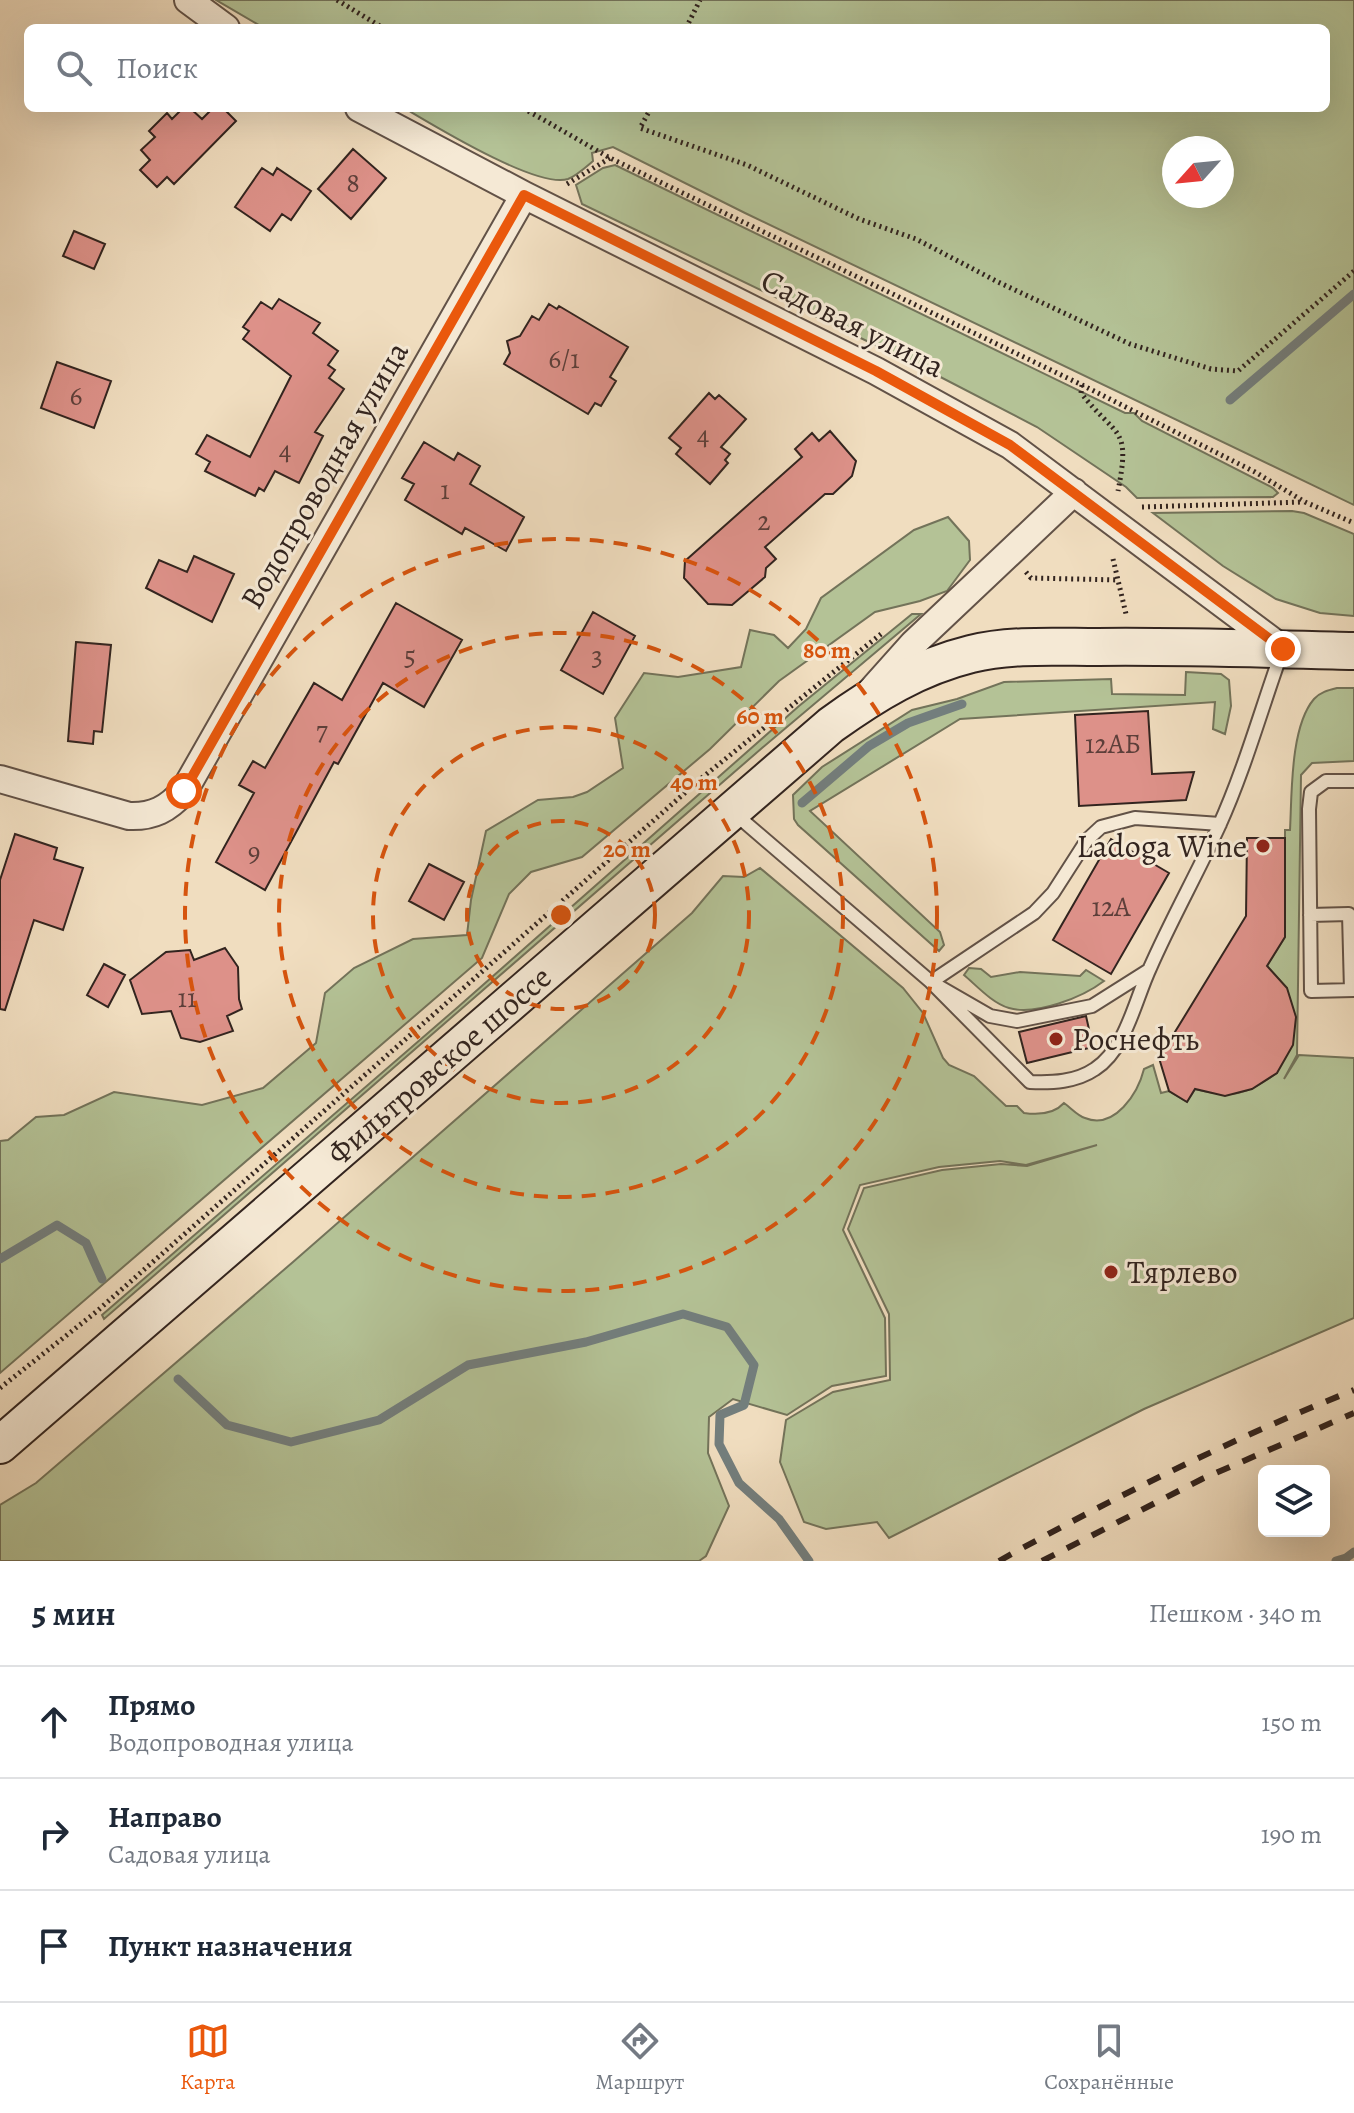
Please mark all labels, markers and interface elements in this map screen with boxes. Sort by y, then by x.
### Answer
search box [24,24,1330,112]
icon: search [52,46,96,90]
text: Поиск [116,48,198,88]
north arrow [1162,136,1234,208]
house number: 8 [346,164,360,202]
street label: Садовая улица [754,258,952,388]
street label: Водопроводная улица [229,333,419,617]
house number: 6/1 [548,340,580,378]
house number: 6 [70,377,83,415]
house number: 4 [697,416,709,454]
house number: 4 [279,431,291,469]
house number: 1 [440,471,450,509]
house number: 2 [757,502,771,540]
route end [1265,631,1301,667]
text: 80 m [803,634,851,666]
house number: 5 [404,637,416,675]
house number: 3 [591,637,603,675]
text: 60 m [736,700,784,732]
house number: 7 [316,712,328,750]
house number: 12АБ [1085,725,1141,763]
text: 40 m [670,766,718,798]
route start [166,773,202,809]
place label: Ladoga Wine [1076,824,1247,868]
house number: 9 [248,833,260,871]
text: 20 m [603,833,651,865]
marker: Ladoga Wine [1254,837,1272,855]
house number: 12А [1091,888,1131,926]
centre of rings [547,901,575,929]
street label: Фильтровское шоссе [317,955,561,1175]
house number: 11 [177,979,197,1017]
place label: Роснефть [1072,1017,1199,1061]
marker: Роснефть [1047,1030,1065,1048]
place label: Тярлево [1127,1250,1238,1294]
marker: Тярлево [1102,1263,1120,1281]
map controls [1258,1465,1330,1537]
button: layers [1258,1465,1330,1537]
text: 5 мин [32,1590,116,1637]
text: Пешком · 340 m [1149,1596,1322,1631]
text: Прямо [108,1685,195,1725]
icon: ahead [32,1700,76,1744]
text: 150 m [1261,1705,1322,1740]
text: Водопроводная улица [108,1725,353,1760]
text: Направо [108,1797,222,1837]
icon: right [32,1812,76,1856]
text: 190 m [1261,1817,1322,1852]
text: Садовая улица [108,1837,271,1872]
icon: arrive [32,1924,76,1968]
text: Пункт назначения [108,1926,353,1966]
tab: Карта [180,2019,235,2097]
tab: Маршрут [595,2019,684,2097]
tab: Сохранённые [1044,2019,1174,2097]

